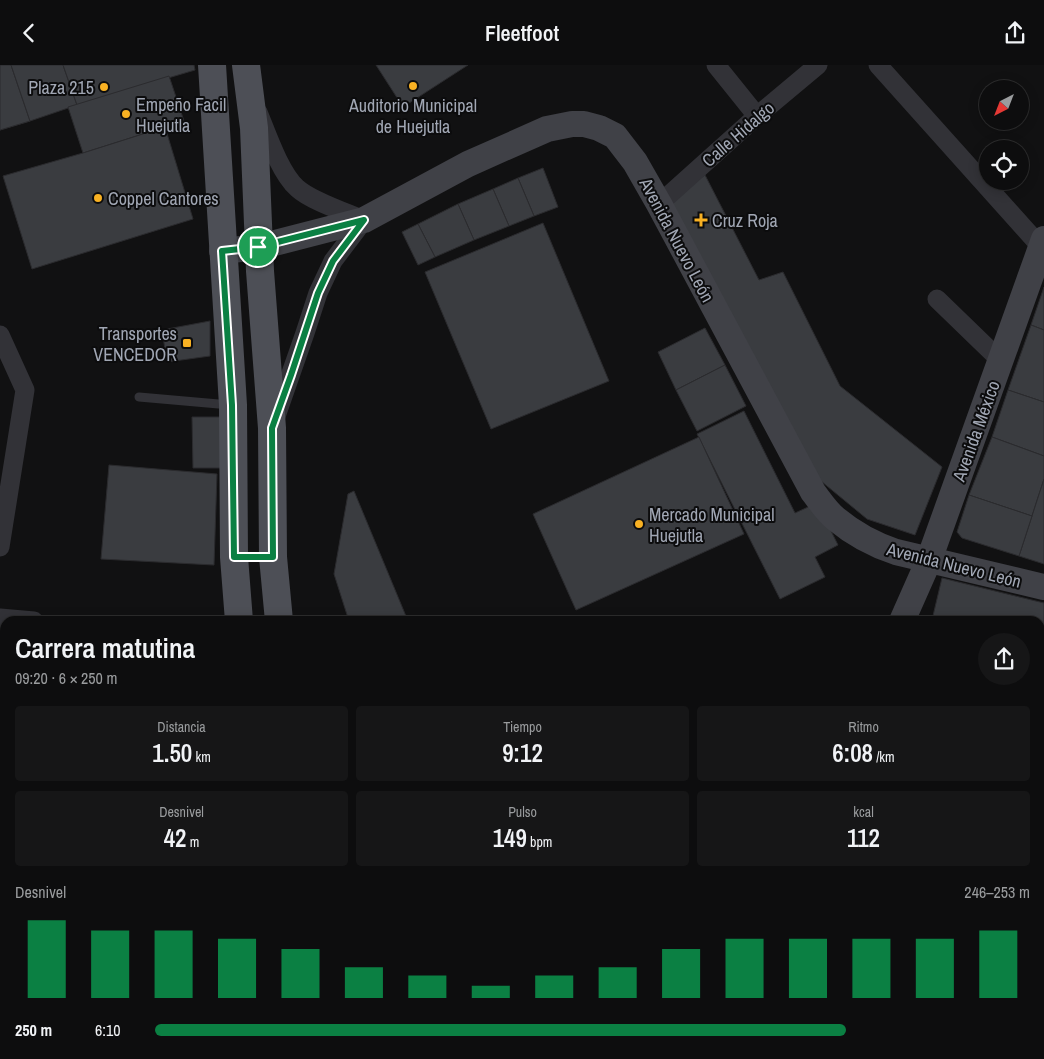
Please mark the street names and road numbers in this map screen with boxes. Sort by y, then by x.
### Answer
street label: Calle Hidalgo [696,95,780,173]
street label: Avenida Nuevo León [633,172,720,307]
street label: Avenida México [946,377,1006,486]
street label: Avenida Nuevo León [883,536,1024,594]

